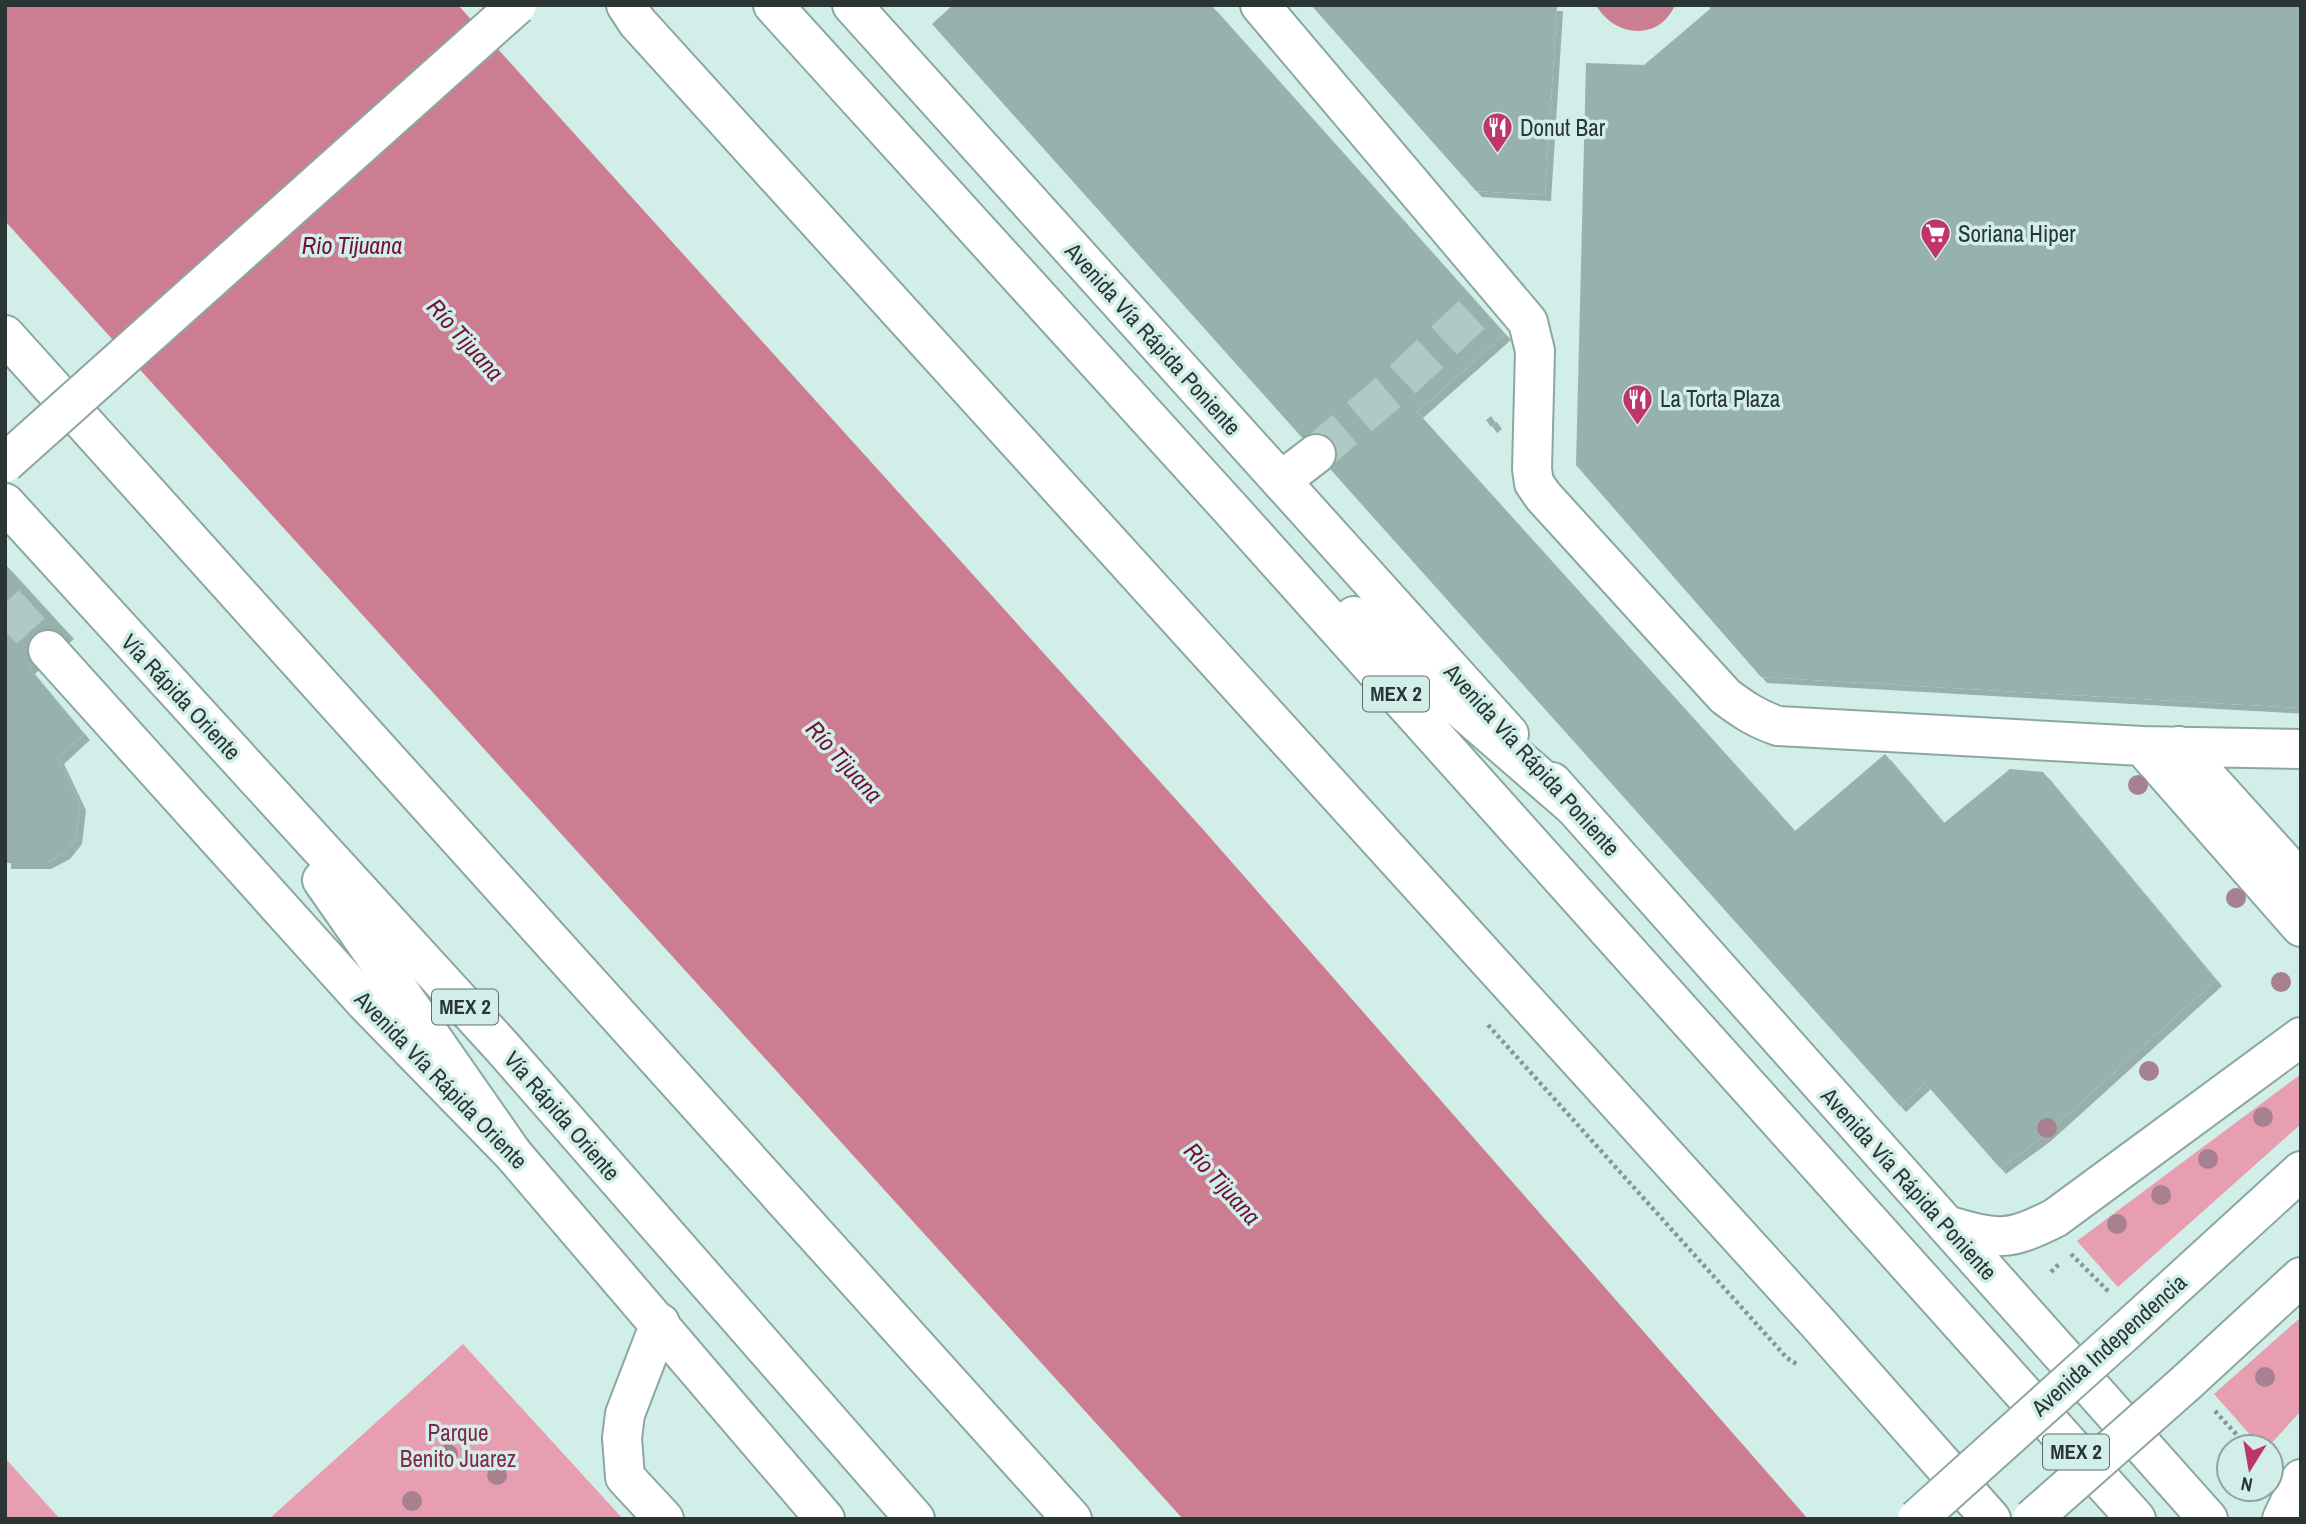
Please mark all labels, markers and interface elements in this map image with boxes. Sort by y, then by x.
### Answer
restaurant icon: Donut Bar [1480,111,1514,155]
place label: Donut Bar [1520,112,1606,143]
supermarket icon: Soriana Hiper [1918,217,1952,261]
place label: Soriana Hiper [1958,218,2076,249]
water label: Rio Tijuana [302,229,402,261]
street label: Avenida Vía Rápida Poniente [1058,235,1248,442]
water label: Río Tijuana [420,291,511,387]
restaurant icon: La Torta Plaza [1620,382,1654,426]
place label: La Torta Plaza [1660,383,1781,414]
street label: Vía Rápida Oriente [115,627,248,767]
street label: Avenida Vía Rápida Poniente [1437,656,1627,863]
road number: MEX 2 [1363,676,1429,712]
water label: Río Tijuana [799,713,890,809]
street label: Avenida Vía Rápida Oriente [347,983,535,1175]
road number: MEX 2 [432,990,498,1024]
street label: Vía Rápida Oriente [497,1044,627,1187]
street label: Avenida Vía Rápida Poniente [1814,1080,2004,1287]
water label: Río Tijuana [1177,1135,1268,1231]
street label: Avenida Independencia [2024,1266,2193,1423]
park label: Parque Benito Juarez [400,1417,516,1474]
north arrow [2215,1433,2285,1503]
road number: MEX 2 [2043,1434,2109,1470]
text: N [2239,1471,2255,1499]

